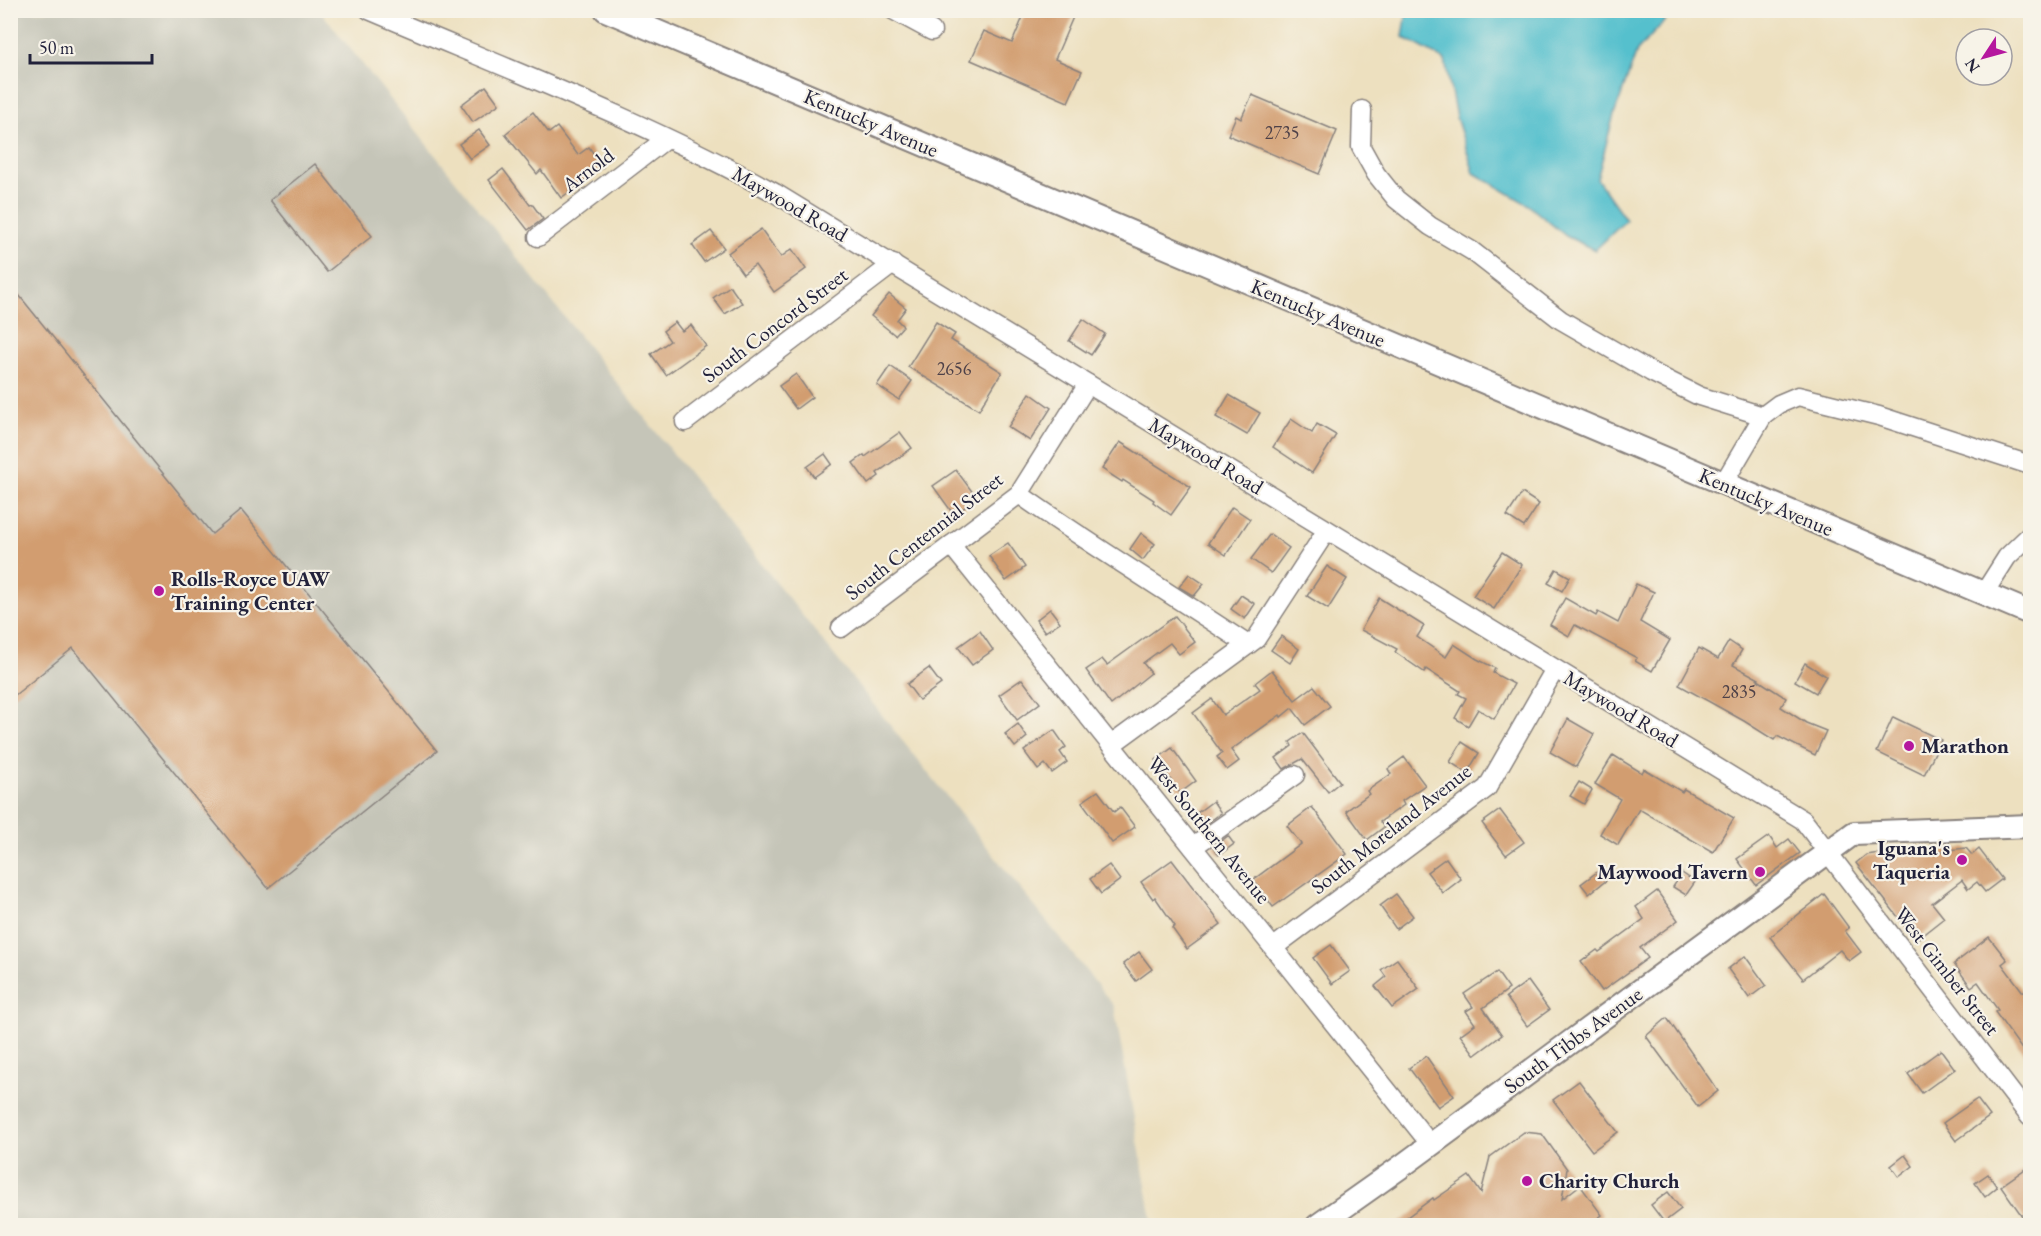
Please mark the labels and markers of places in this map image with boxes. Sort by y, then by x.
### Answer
place label: Rolls-Royce UAW Training Center [171,565,330,616]
marker: Rolls-Royce UAW Training Center [152,584,166,598]
place label: Marathon [1921,732,2009,759]
marker: Marathon [1902,739,1916,753]
place label: Iguana's Taqueria [1873,834,1951,885]
marker: Iguana's Taqueria [1955,853,1969,867]
place label: Maywood Tavern [1597,858,1748,885]
marker: Maywood Tavern [1753,865,1767,879]
place label: Charity Church [1539,1167,1680,1194]
marker: Charity Church [1520,1174,1534,1188]

